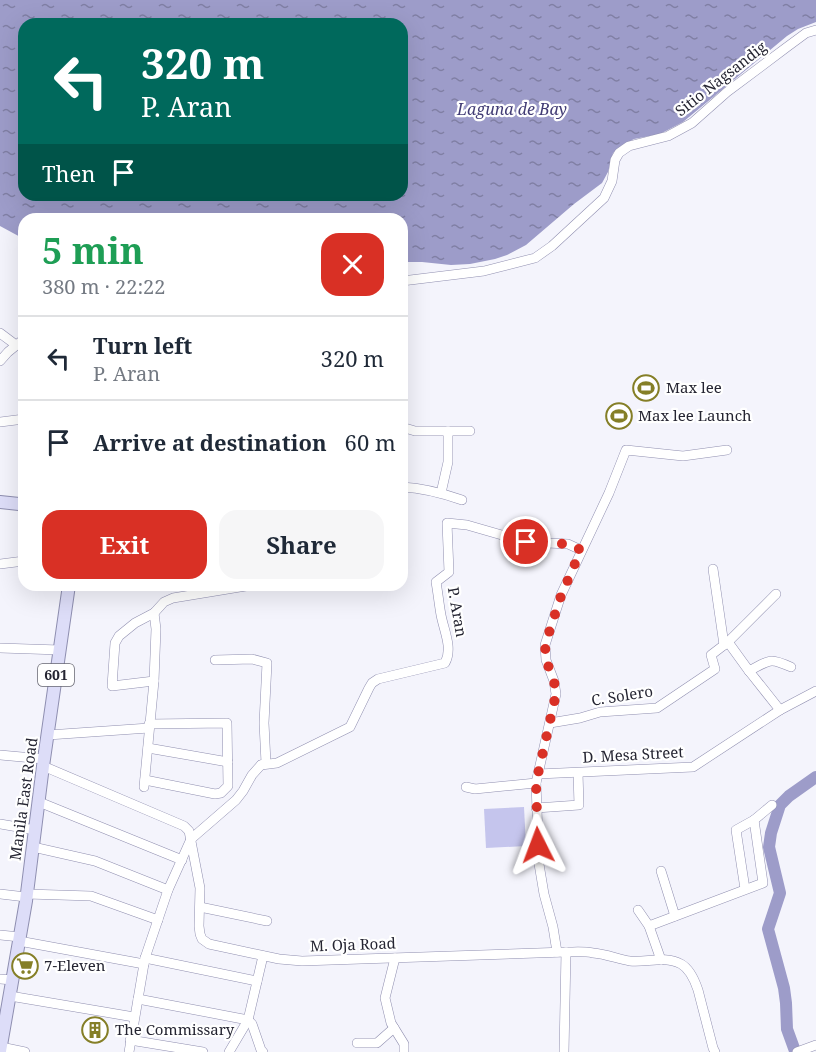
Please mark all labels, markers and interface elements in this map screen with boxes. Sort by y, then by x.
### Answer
text: 320 m [141,34,265,91]
street label: Sitio Nagsandig [671,36,770,120]
icon: left [42,42,120,120]
text: P. Aran [141,88,232,125]
water label: Laguna de Bay [456,98,567,120]
icon: arrive [107,156,140,189]
text: Then [42,158,95,188]
text: 5 min [42,226,144,275]
button: close [321,233,384,296]
text: 380 m · 22:22 [42,273,165,300]
text: Turn left [93,330,192,360]
icon: left [42,342,75,375]
text: 320 m [321,343,384,373]
text: P. Aran [93,360,160,387]
sports icon: Max lee [631,373,661,403]
place label: Max lee [666,377,722,397]
sports icon: Max lee Launch [604,401,634,431]
place label: Max lee Launch [638,405,752,425]
icon: arrive [42,426,75,459]
text: Arrive at destination [93,427,327,457]
text: 60 m [345,427,396,457]
button: Exit [42,510,207,579]
button: Share [219,510,384,579]
pin [500,516,551,567]
icon: arrive [509,525,542,558]
street label: P. Aran [444,585,472,639]
road number: 601 [38,664,74,686]
street label: C. Solero [590,680,654,710]
street label: Manila East Road [4,736,42,862]
street label: D. Mesa Street [582,741,684,767]
position arrow [506,813,570,877]
street label: M. Oja Road [310,933,396,955]
supermarket icon: 7-Eleven [10,951,40,981]
place label: 7-Eleven [44,955,106,975]
building icon: The Commissary [80,1015,110,1045]
place label: The Commissary [115,1019,235,1039]

